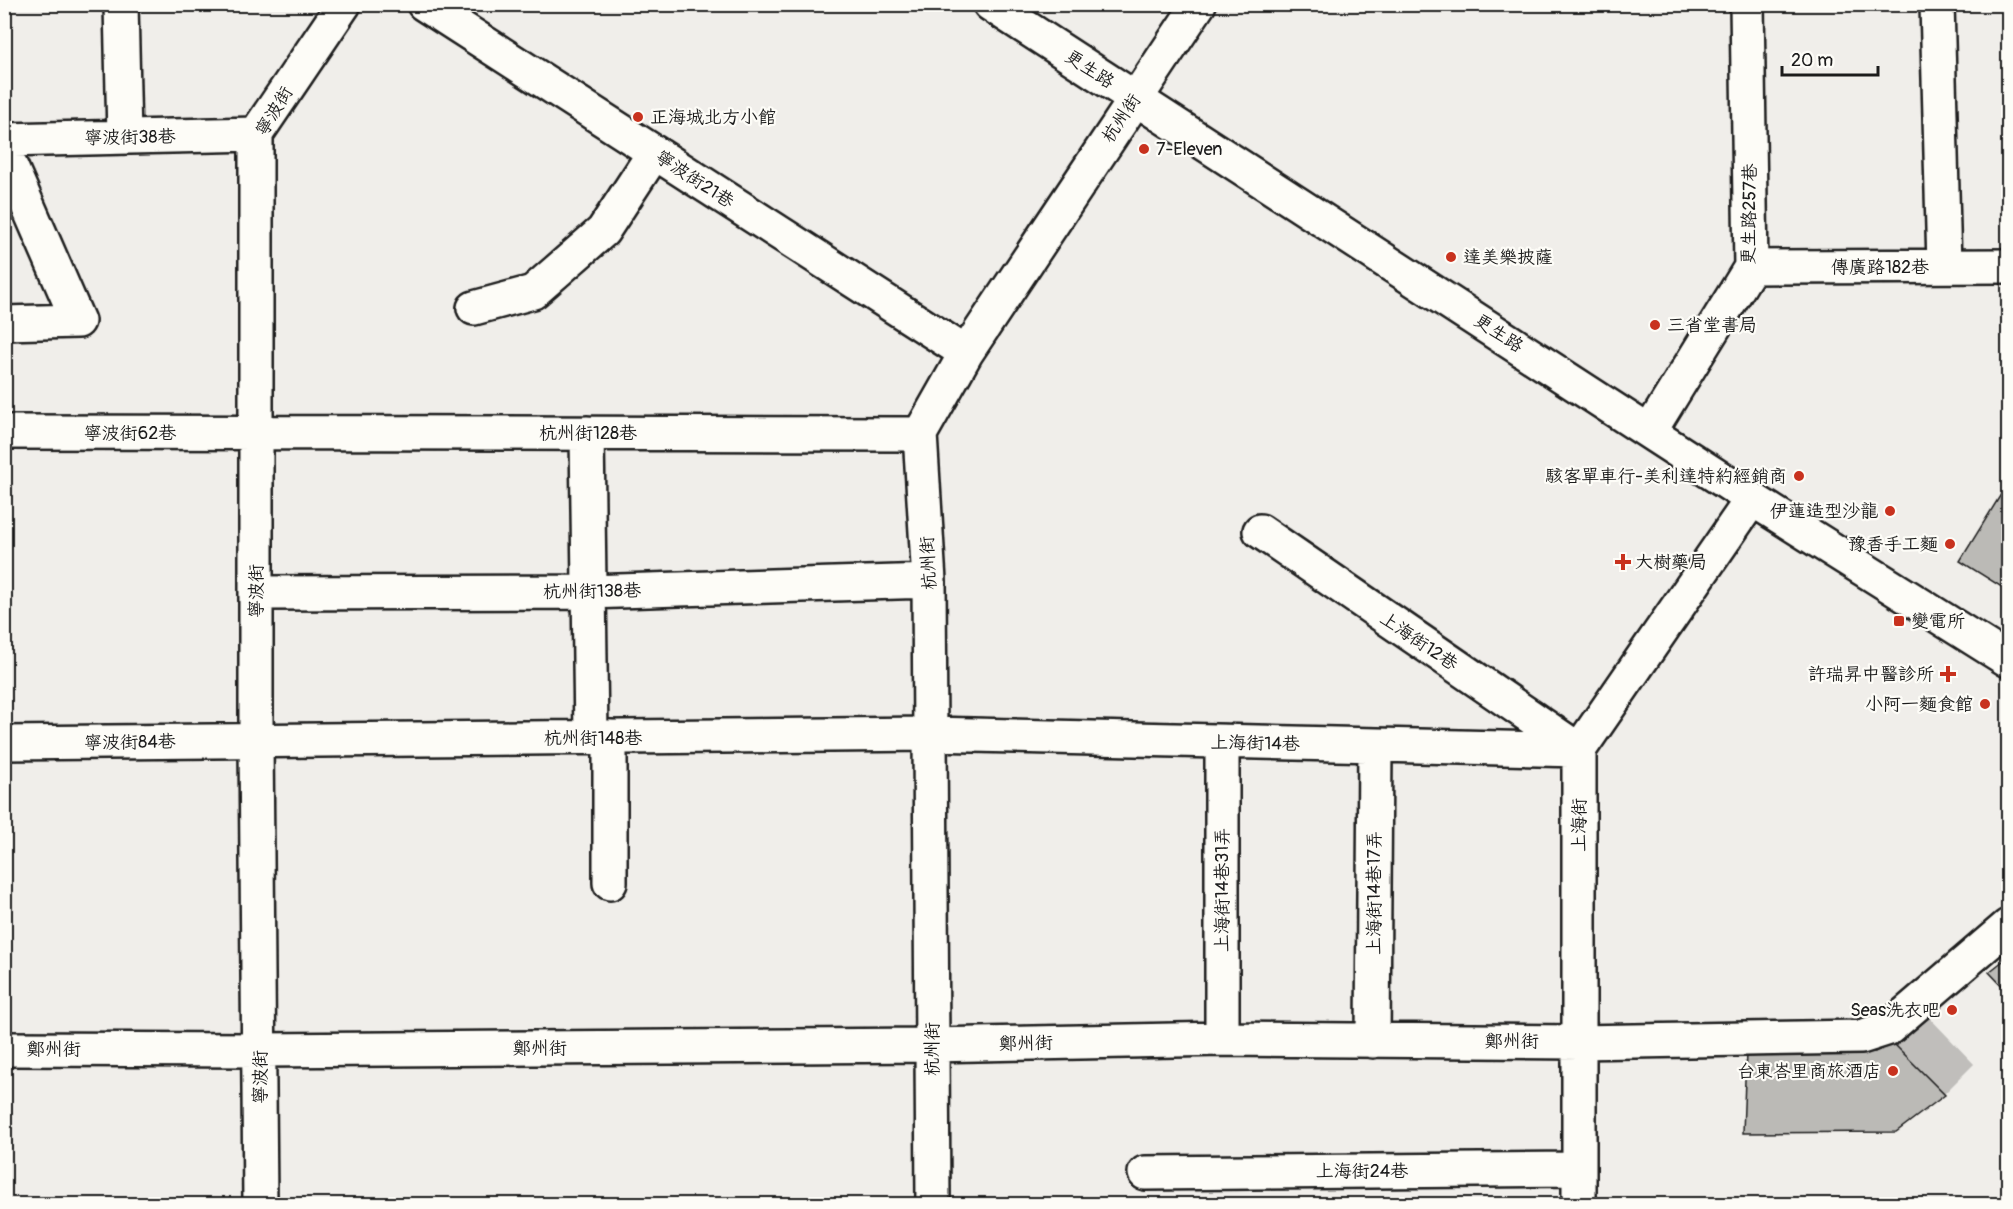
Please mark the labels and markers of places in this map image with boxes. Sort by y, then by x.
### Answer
place label: 正海城北方小館 [650,106,776,129]
marker: 正海城北方小館 [631,110,645,124]
place label: 7-Eleven [1156,138,1223,161]
marker: 7-Eleven [1137,142,1151,156]
place label: 達美樂披薩 [1463,246,1553,269]
marker: 達美樂披薩 [1444,250,1458,264]
place label: 三省堂書局 [1667,314,1757,337]
marker: 三省堂書局 [1648,318,1662,332]
place label: 駭客單車行-美利達特約經銷商 [1545,465,1787,488]
marker: 駭客單車行-美利達特約經銷商 [1792,469,1806,483]
place label: 伊蓮造型沙龍 [1770,500,1878,523]
marker: 伊蓮造型沙龍 [1883,504,1897,518]
place label: 豫香手工麵 [1848,533,1938,556]
marker: 豫香手工麵 [1943,537,1957,551]
place label: 大樹藥局 [1635,551,1707,574]
marker: 大樹藥局 [1616,555,1630,569]
place label: 變電所 [1911,610,1965,633]
marker: 變電所 [1892,614,1906,628]
place label: 許瑞昇中醫診所 [1808,663,1934,686]
marker: 許瑞昇中醫診所 [1939,665,1957,683]
place label: 小阿一麵食館 [1865,693,1973,716]
marker: 小阿一麵食館 [1978,697,1992,711]
place label: Seas洗衣吧 [1850,999,1940,1022]
marker: Seas洗衣吧 [1945,1003,1959,1017]
place label: 台東峇里商旅酒店 [1737,1060,1881,1083]
marker: 台東峇里商旅酒店 [1886,1064,1900,1078]

